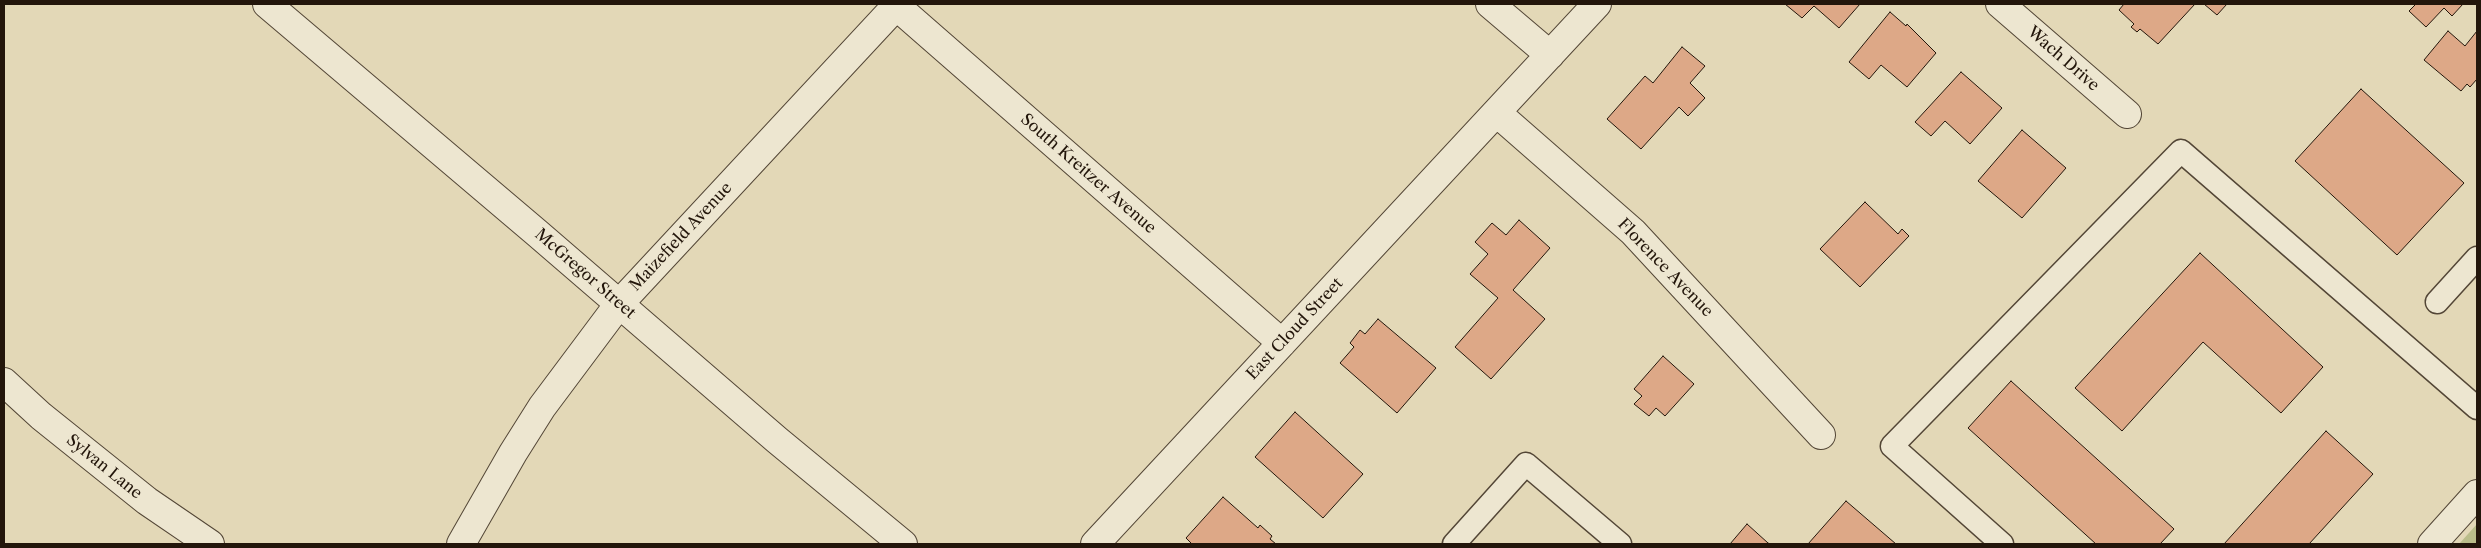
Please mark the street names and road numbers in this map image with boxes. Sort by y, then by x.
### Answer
street label: Wach Drive [2023,23,2103,95]
street label: South Kreitzer Avenue [1017,110,1159,238]
street label: Maizefield Avenue [626,179,736,295]
street label: Florence Avenue [1613,215,1717,321]
street label: McGregor Street [531,225,639,323]
street label: East Cloud Street [1243,274,1347,384]
street label: Sylvan Lane [62,431,146,503]

